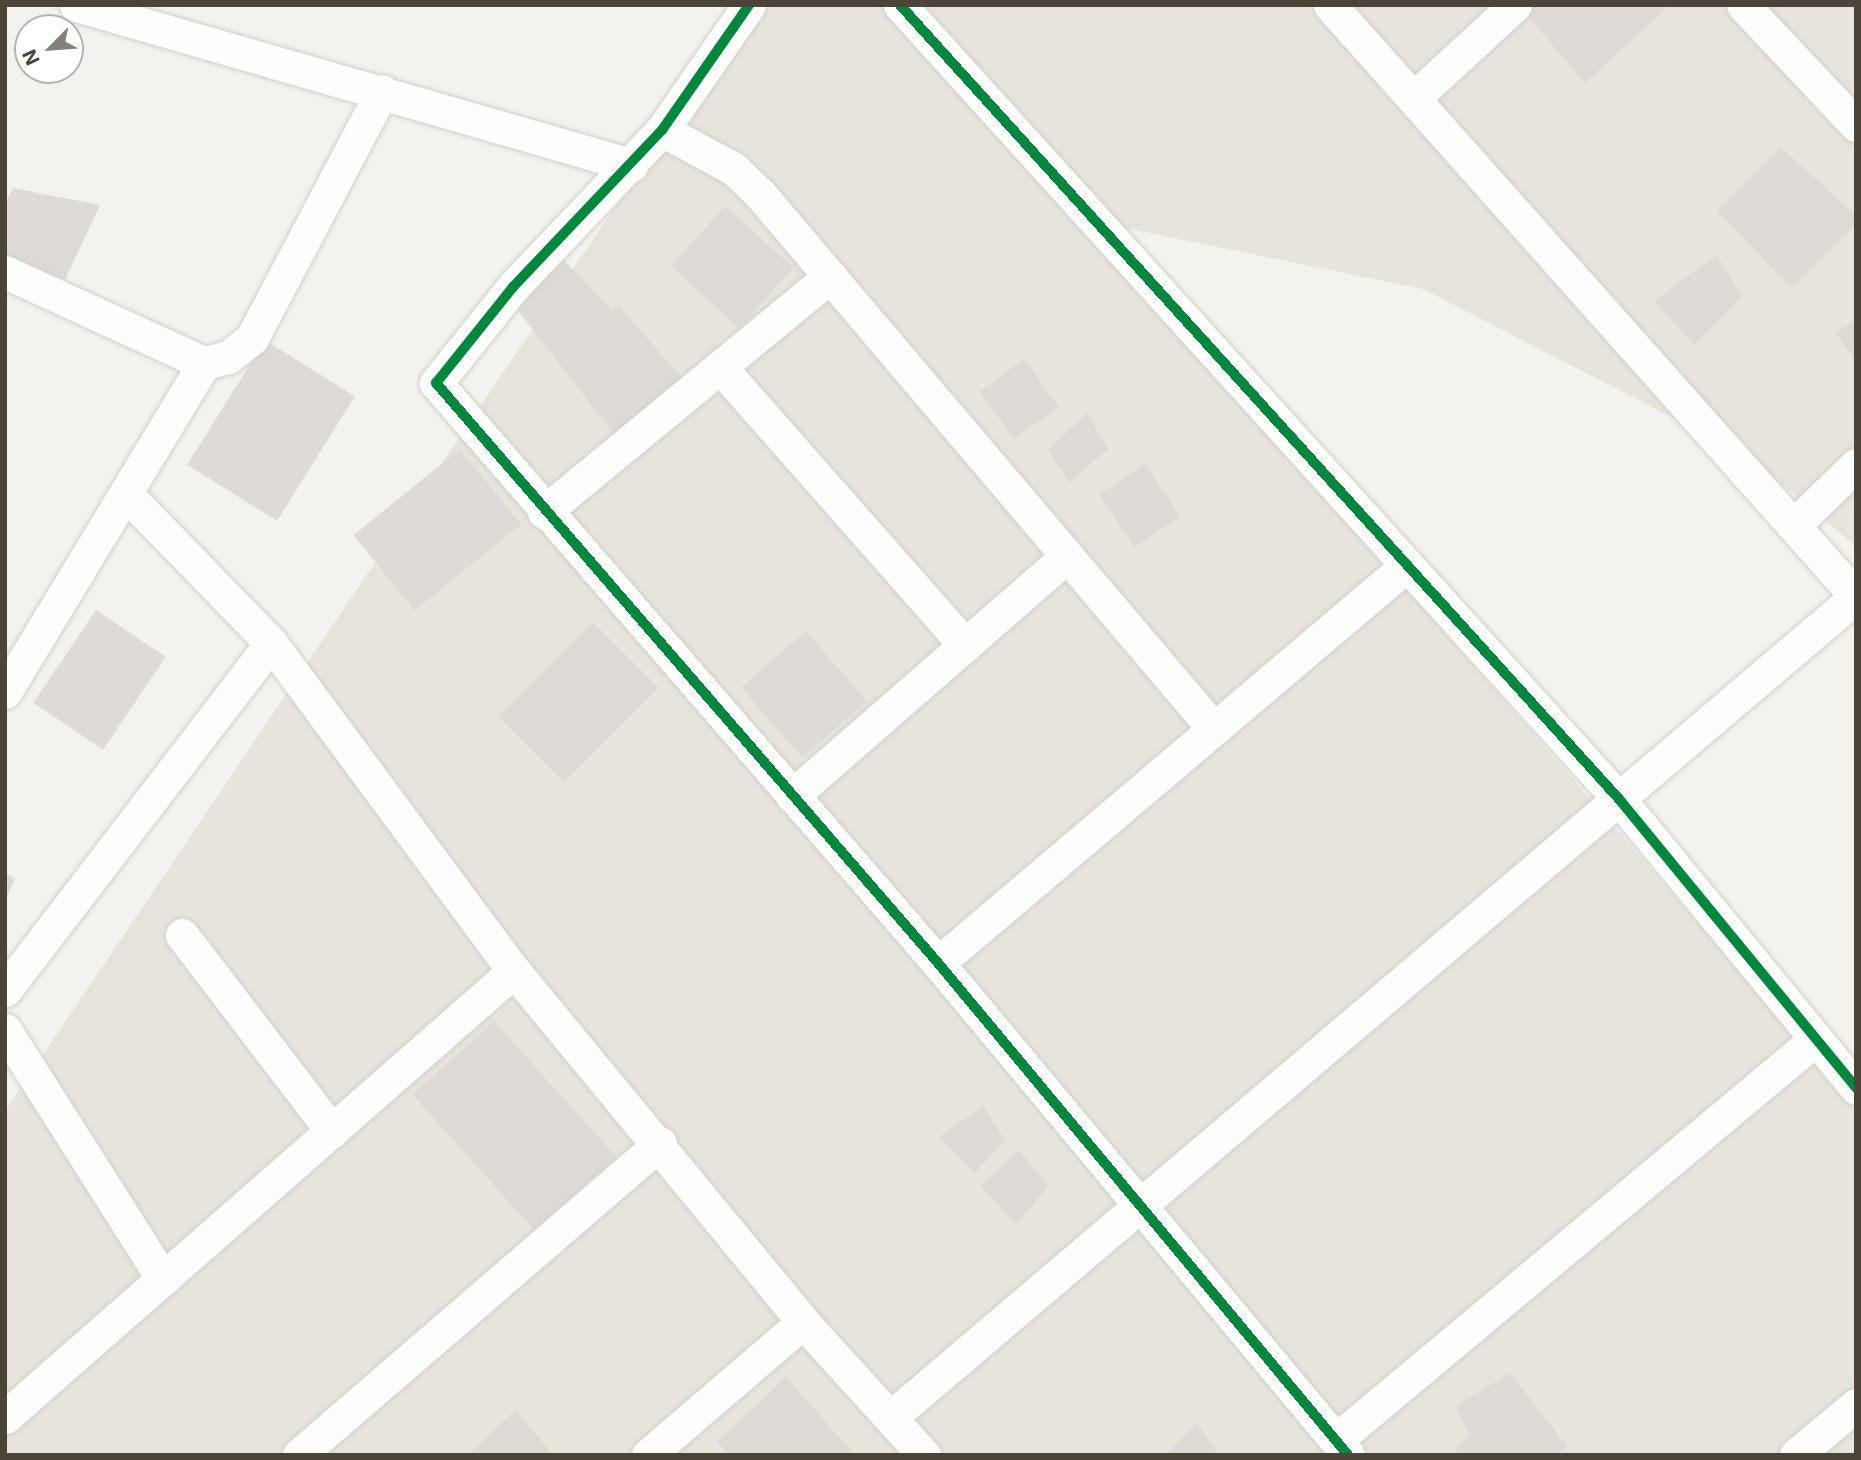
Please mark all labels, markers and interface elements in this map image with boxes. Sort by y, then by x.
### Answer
north arrow [14,14,84,84]
text: N [18,46,45,69]

